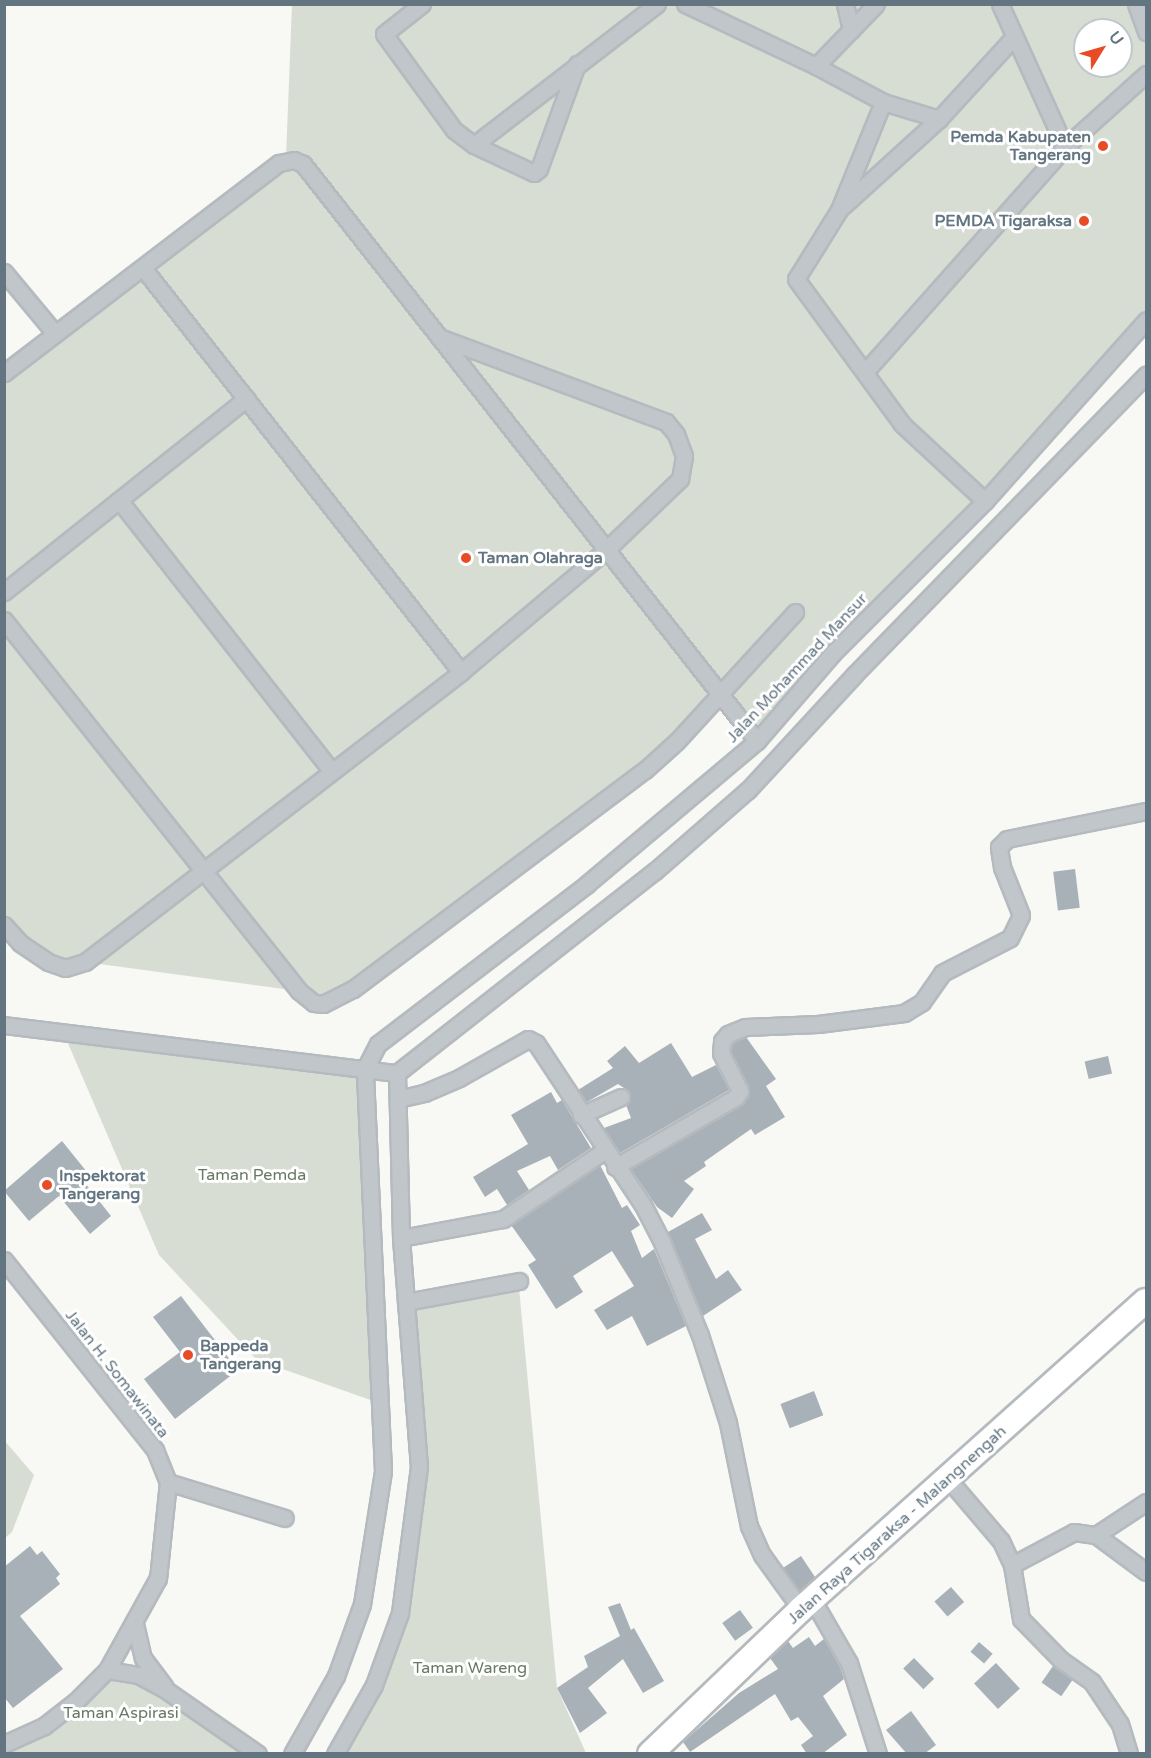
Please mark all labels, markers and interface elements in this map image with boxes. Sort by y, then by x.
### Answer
north arrow [1073,18,1133,78]
text: U [1104,27,1127,49]
place label: Pemda Kabupaten Tangerang [950,127,1091,165]
marker: Pemda Kabupaten Tangerang [1096,139,1110,153]
place label: PEMDA Tigaraksa [935,211,1072,231]
marker: PEMDA Tigaraksa [1077,214,1091,228]
place label: Taman Olahraga [478,548,603,568]
marker: Taman Olahraga [459,551,473,565]
street label: Jalan Mohammad Mansur [723,589,871,747]
park label: Taman Pemda [198,1165,306,1185]
place label: Inspektorat Tangerang [59,1166,145,1204]
marker: Inspektorat Tangerang [40,1178,54,1192]
street label: Jalan H. Somawinata [61,1306,173,1442]
place label: Bappeda Tangerang [200,1336,281,1374]
marker: Bappeda Tangerang [181,1348,195,1362]
street label: Jalan Raya Tigaraksa - Malangnengah [784,1422,1010,1628]
park label: Taman Wareng [413,1658,527,1678]
park label: Taman Aspirasi [63,1703,179,1723]

